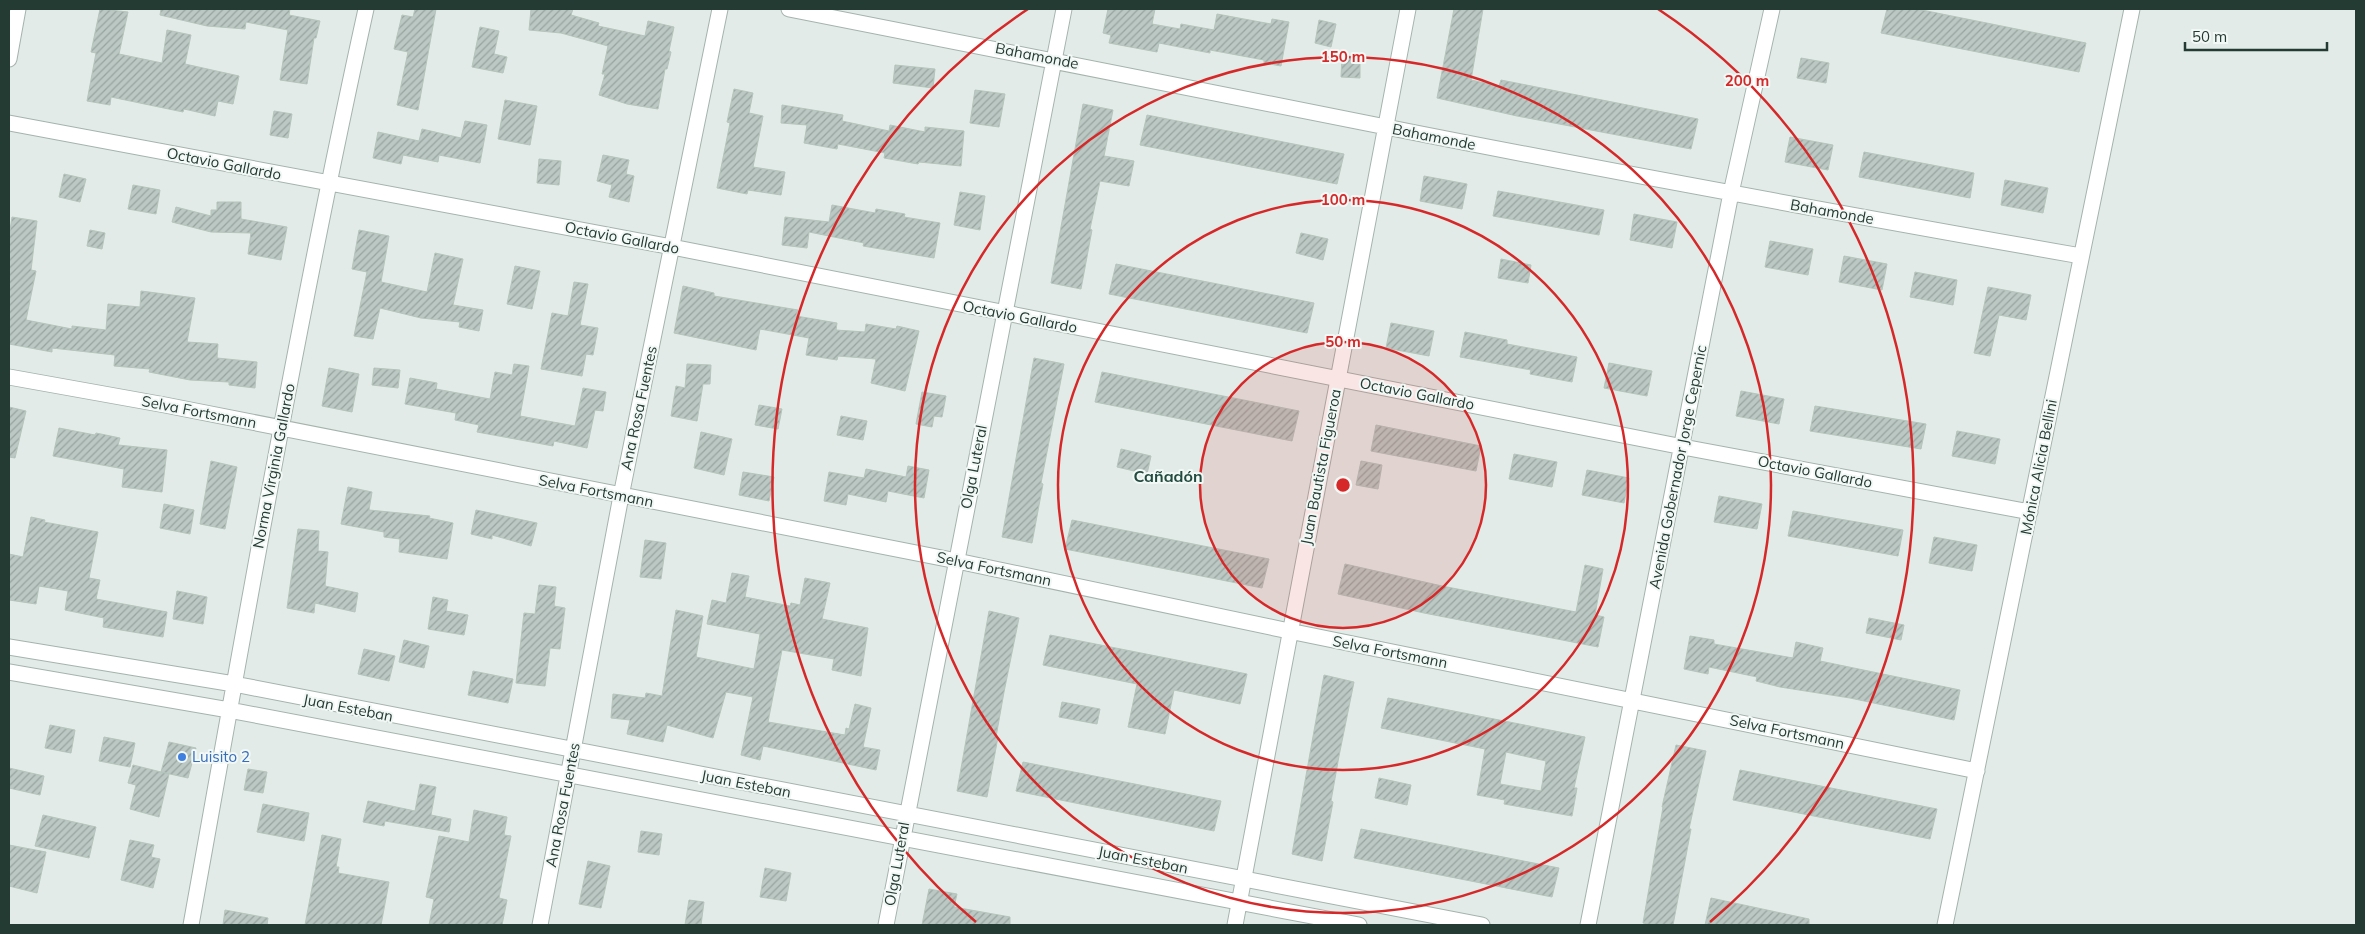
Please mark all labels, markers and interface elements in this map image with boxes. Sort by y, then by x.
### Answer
scale bar [2185,20,2328,52]
text: 50 m [2192,27,2227,46]
street label: Bahamonde [994,38,1080,73]
text: 150 m [1321,47,1365,66]
text: 200 m [1725,71,1769,90]
street label: Bahamonde [1391,119,1477,154]
street label: Octavio Gallardo [165,143,283,184]
text: 100 m [1321,190,1365,209]
street label: Bahamonde [1789,195,1875,228]
street label: Octavio Gallardo [563,217,681,258]
street label: Octavio Gallardo [961,296,1079,337]
text: 50 m [1325,332,1361,351]
street label: Avenida Gobernador Jorge Cepernic [1645,343,1710,590]
street label: Ana Rosa Fuentes [616,344,661,472]
street label: Octavio Gallardo [1358,373,1476,414]
street label: Norma Virginia Gallardo [248,382,299,550]
street label: Juan Bautista Figueroa [1296,387,1345,546]
street label: Selva Fortsmann [140,391,258,432]
street label: Mónica Alicia Bellini [2016,398,2061,536]
street label: Olga Luteral [956,423,991,510]
street label: Octavio Gallardo [1756,451,1874,492]
district label: Cañadón [1133,466,1203,486]
street label: Selva Fortsmann [537,470,655,511]
centre of rings [1334,476,1352,494]
street label: Selva Fortsmann [935,547,1053,590]
street label: Selva Fortsmann [1331,631,1449,672]
street label: Juan Esteban [301,689,395,726]
street label: Selva Fortsmann [1728,710,1846,753]
street label: Ana Rosa Fuentes [541,741,584,869]
place label: Luisito 2 [192,747,250,766]
marker: Luisito 2 [176,751,188,763]
street label: Juan Esteban [699,765,793,802]
street label: Olga Luteral [880,820,913,907]
street label: Juan Esteban [1096,841,1190,878]

